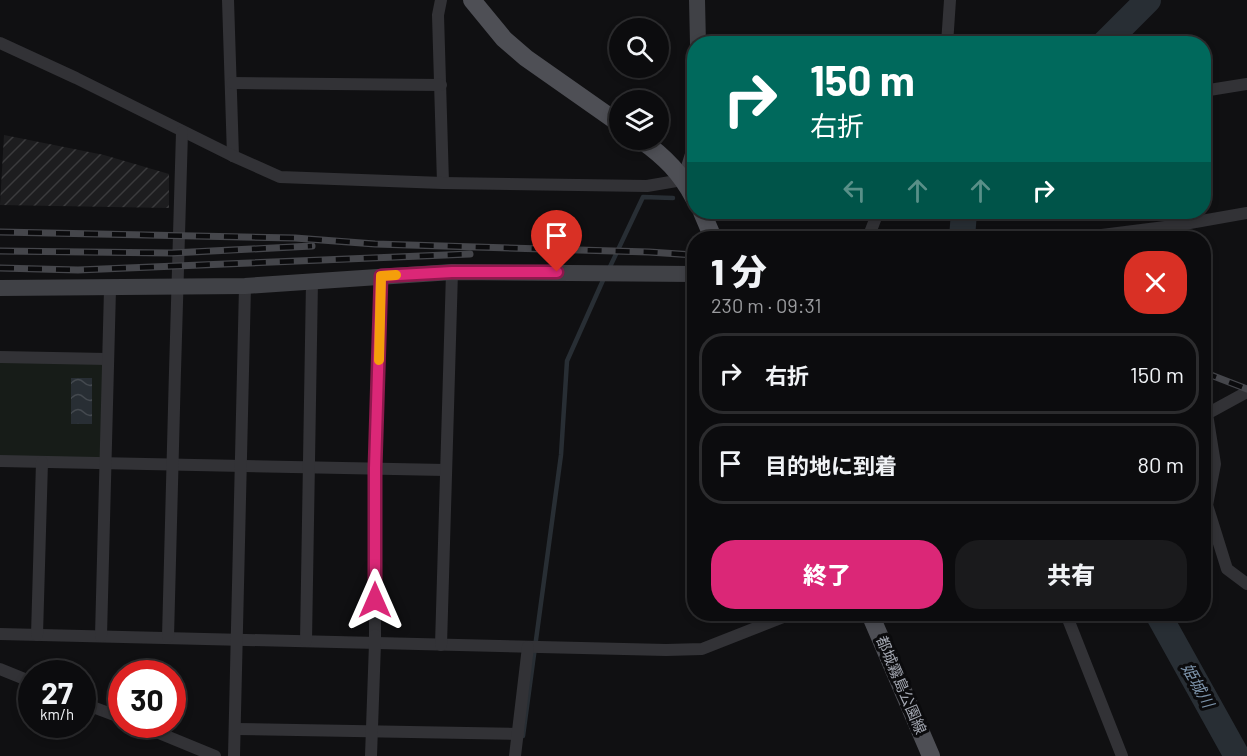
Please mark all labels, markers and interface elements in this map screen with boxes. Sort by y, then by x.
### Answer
map controls [609,18,669,150]
button: search [609,18,669,78]
text: 150 m [810,54,915,104]
icon: right [711,60,789,138]
button: layers [609,90,669,150]
text: 右折 [810,109,864,141]
icon: left [838,174,871,207]
icon: ahead [901,174,934,207]
icon: ahead [964,174,997,207]
icon: right [1027,174,1060,207]
pin [531,210,582,272]
icon: arrive [540,219,573,252]
text: 1 分 [711,249,767,292]
button: close [1124,251,1187,314]
text: 230 m · 09:31 [711,293,822,317]
icon: right [714,357,747,390]
text: 150 m [1130,361,1184,387]
text: 右折 [765,362,809,388]
icon: arrive [714,447,747,480]
text: 80 m [1138,451,1184,477]
text: 目的地に到着 [765,452,897,478]
button: 終了 [711,540,943,609]
button: 共有 [955,540,1187,609]
position arrow [343,568,407,632]
street label: 都城霧島公園線 [873,633,931,736]
water label: 姫城川 [1178,659,1219,712]
speed limit sign: 30 [108,660,186,738]
text: 27 [41,674,73,710]
text: km/h [40,705,74,723]

